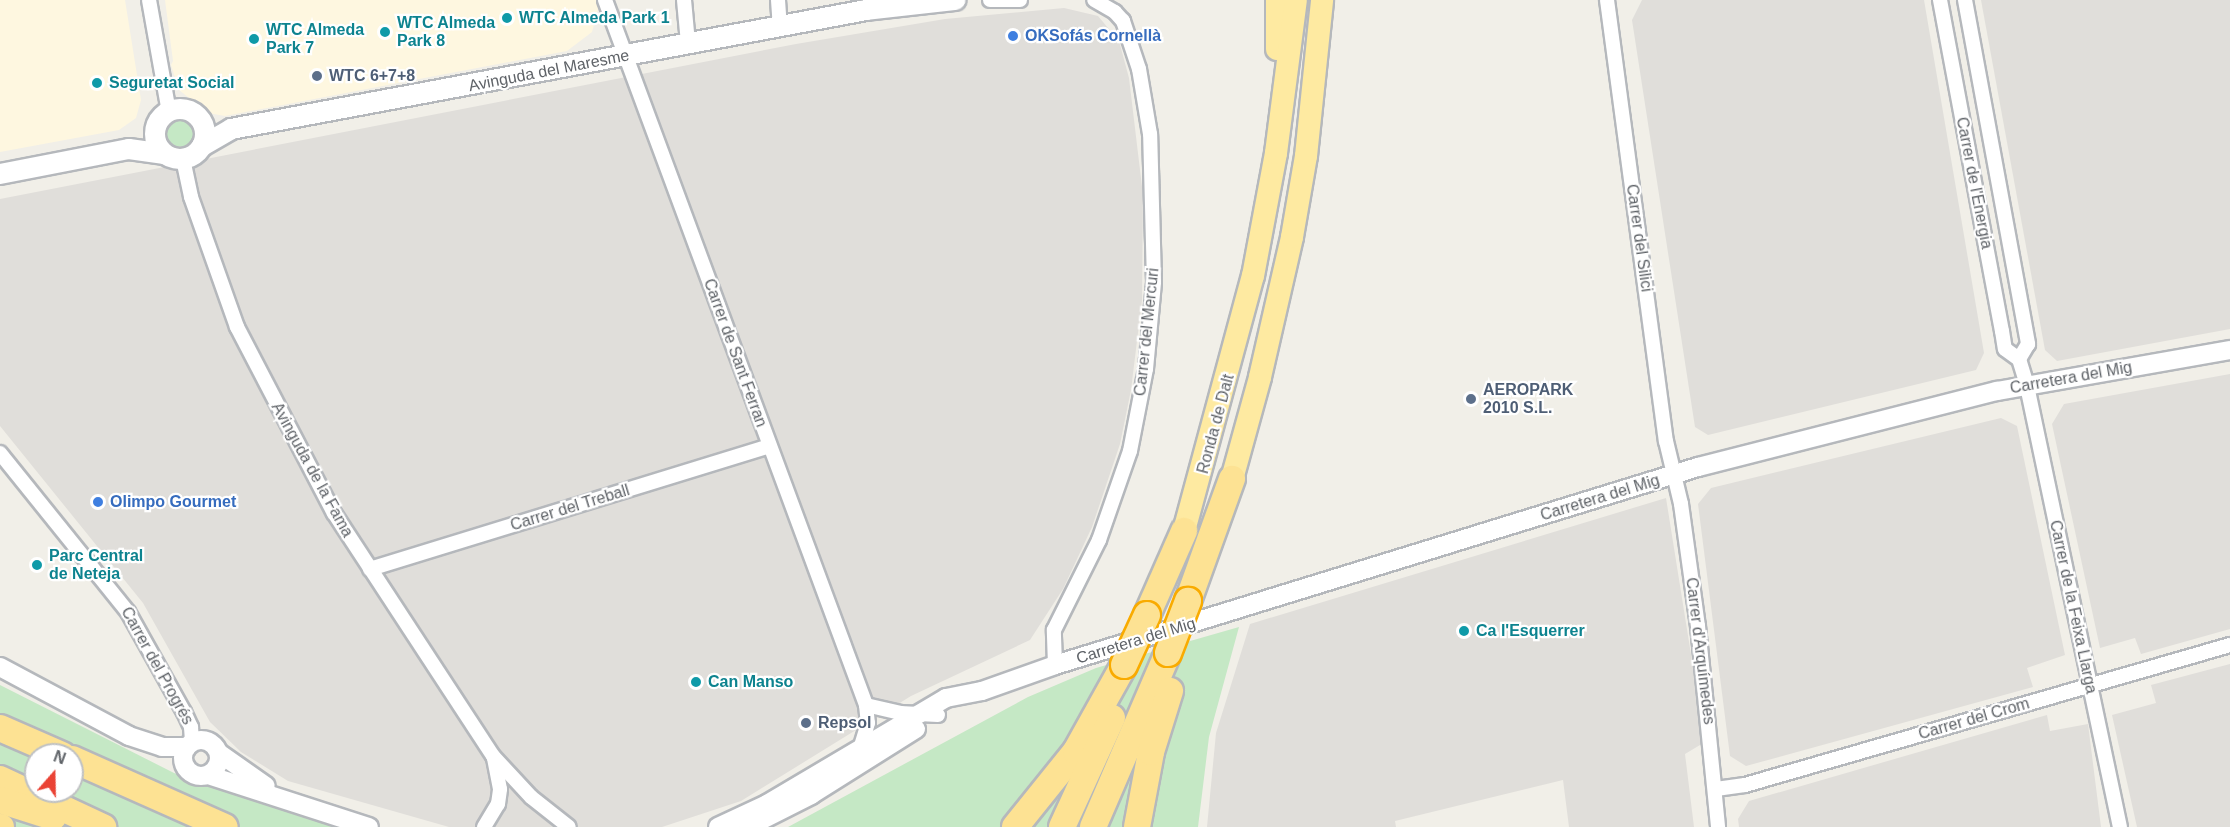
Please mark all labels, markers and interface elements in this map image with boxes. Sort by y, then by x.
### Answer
place label: WTC Almeda Park 1 [519,8,670,28]
marker: WTC Almeda Park 1 [500,11,514,25]
place label: WTC Almeda Park 8 [397,13,496,51]
place label: WTC Almeda Park 7 [266,20,365,58]
marker: WTC Almeda Park 8 [378,25,392,39]
place label: OKSofás Cornellà [1025,26,1161,46]
marker: OKSofás Cornellà [1006,29,1020,43]
marker: WTC Almeda Park 7 [247,32,261,46]
street label: Avinguda del Maresme [467,46,631,96]
place label: WTC 6+7+8 [329,66,415,86]
marker: WTC 6+7+8 [310,69,324,83]
place label: Seguretat Social [109,73,234,93]
marker: Seguretat Social [90,76,104,90]
street label: Carrer de l'Energia [1952,116,1996,250]
street label: Carrer del Silici [1622,183,1656,293]
street label: Carrer del Mercuri [1131,267,1163,397]
street label: Carrer de Sant Ferran [699,276,771,430]
street label: Carretera del Mig [2008,358,2134,398]
street label: Ronda de Dalt [1193,372,1239,476]
place label: AEROPARK 2010 S.L. [1483,380,1573,418]
marker: AEROPARK 2010 S.L. [1464,392,1478,406]
street label: Avinguda de la Fama [267,399,357,541]
street label: Carretera del Mig [1538,471,1662,525]
street label: Carrer del Treball [508,481,632,535]
place label: Olimpo Gourmet [110,492,236,512]
marker: Olimpo Gourmet [91,495,105,509]
street label: Carrer de la Feixa Llarga [2045,518,2101,696]
place label: Parc Central de Neteja [49,546,143,584]
marker: Parc Central de Neteja [30,558,44,572]
street label: Carrer d'Arquímedes [1681,576,1719,726]
street label: Carrer del Progrés [117,604,197,728]
street label: Carretera del Mig [1074,614,1198,668]
place label: Ca l'Esquerrer [1476,621,1585,641]
marker: Ca l'Esquerrer [1457,624,1471,638]
place label: Can Manso [708,672,793,692]
marker: Can Manso [689,675,703,689]
street label: Carrer del Crom [1916,694,2032,744]
place label: Repsol [818,713,871,733]
marker: Repsol [799,716,813,730]
north arrow [24,743,84,803]
text: N [51,748,68,767]

